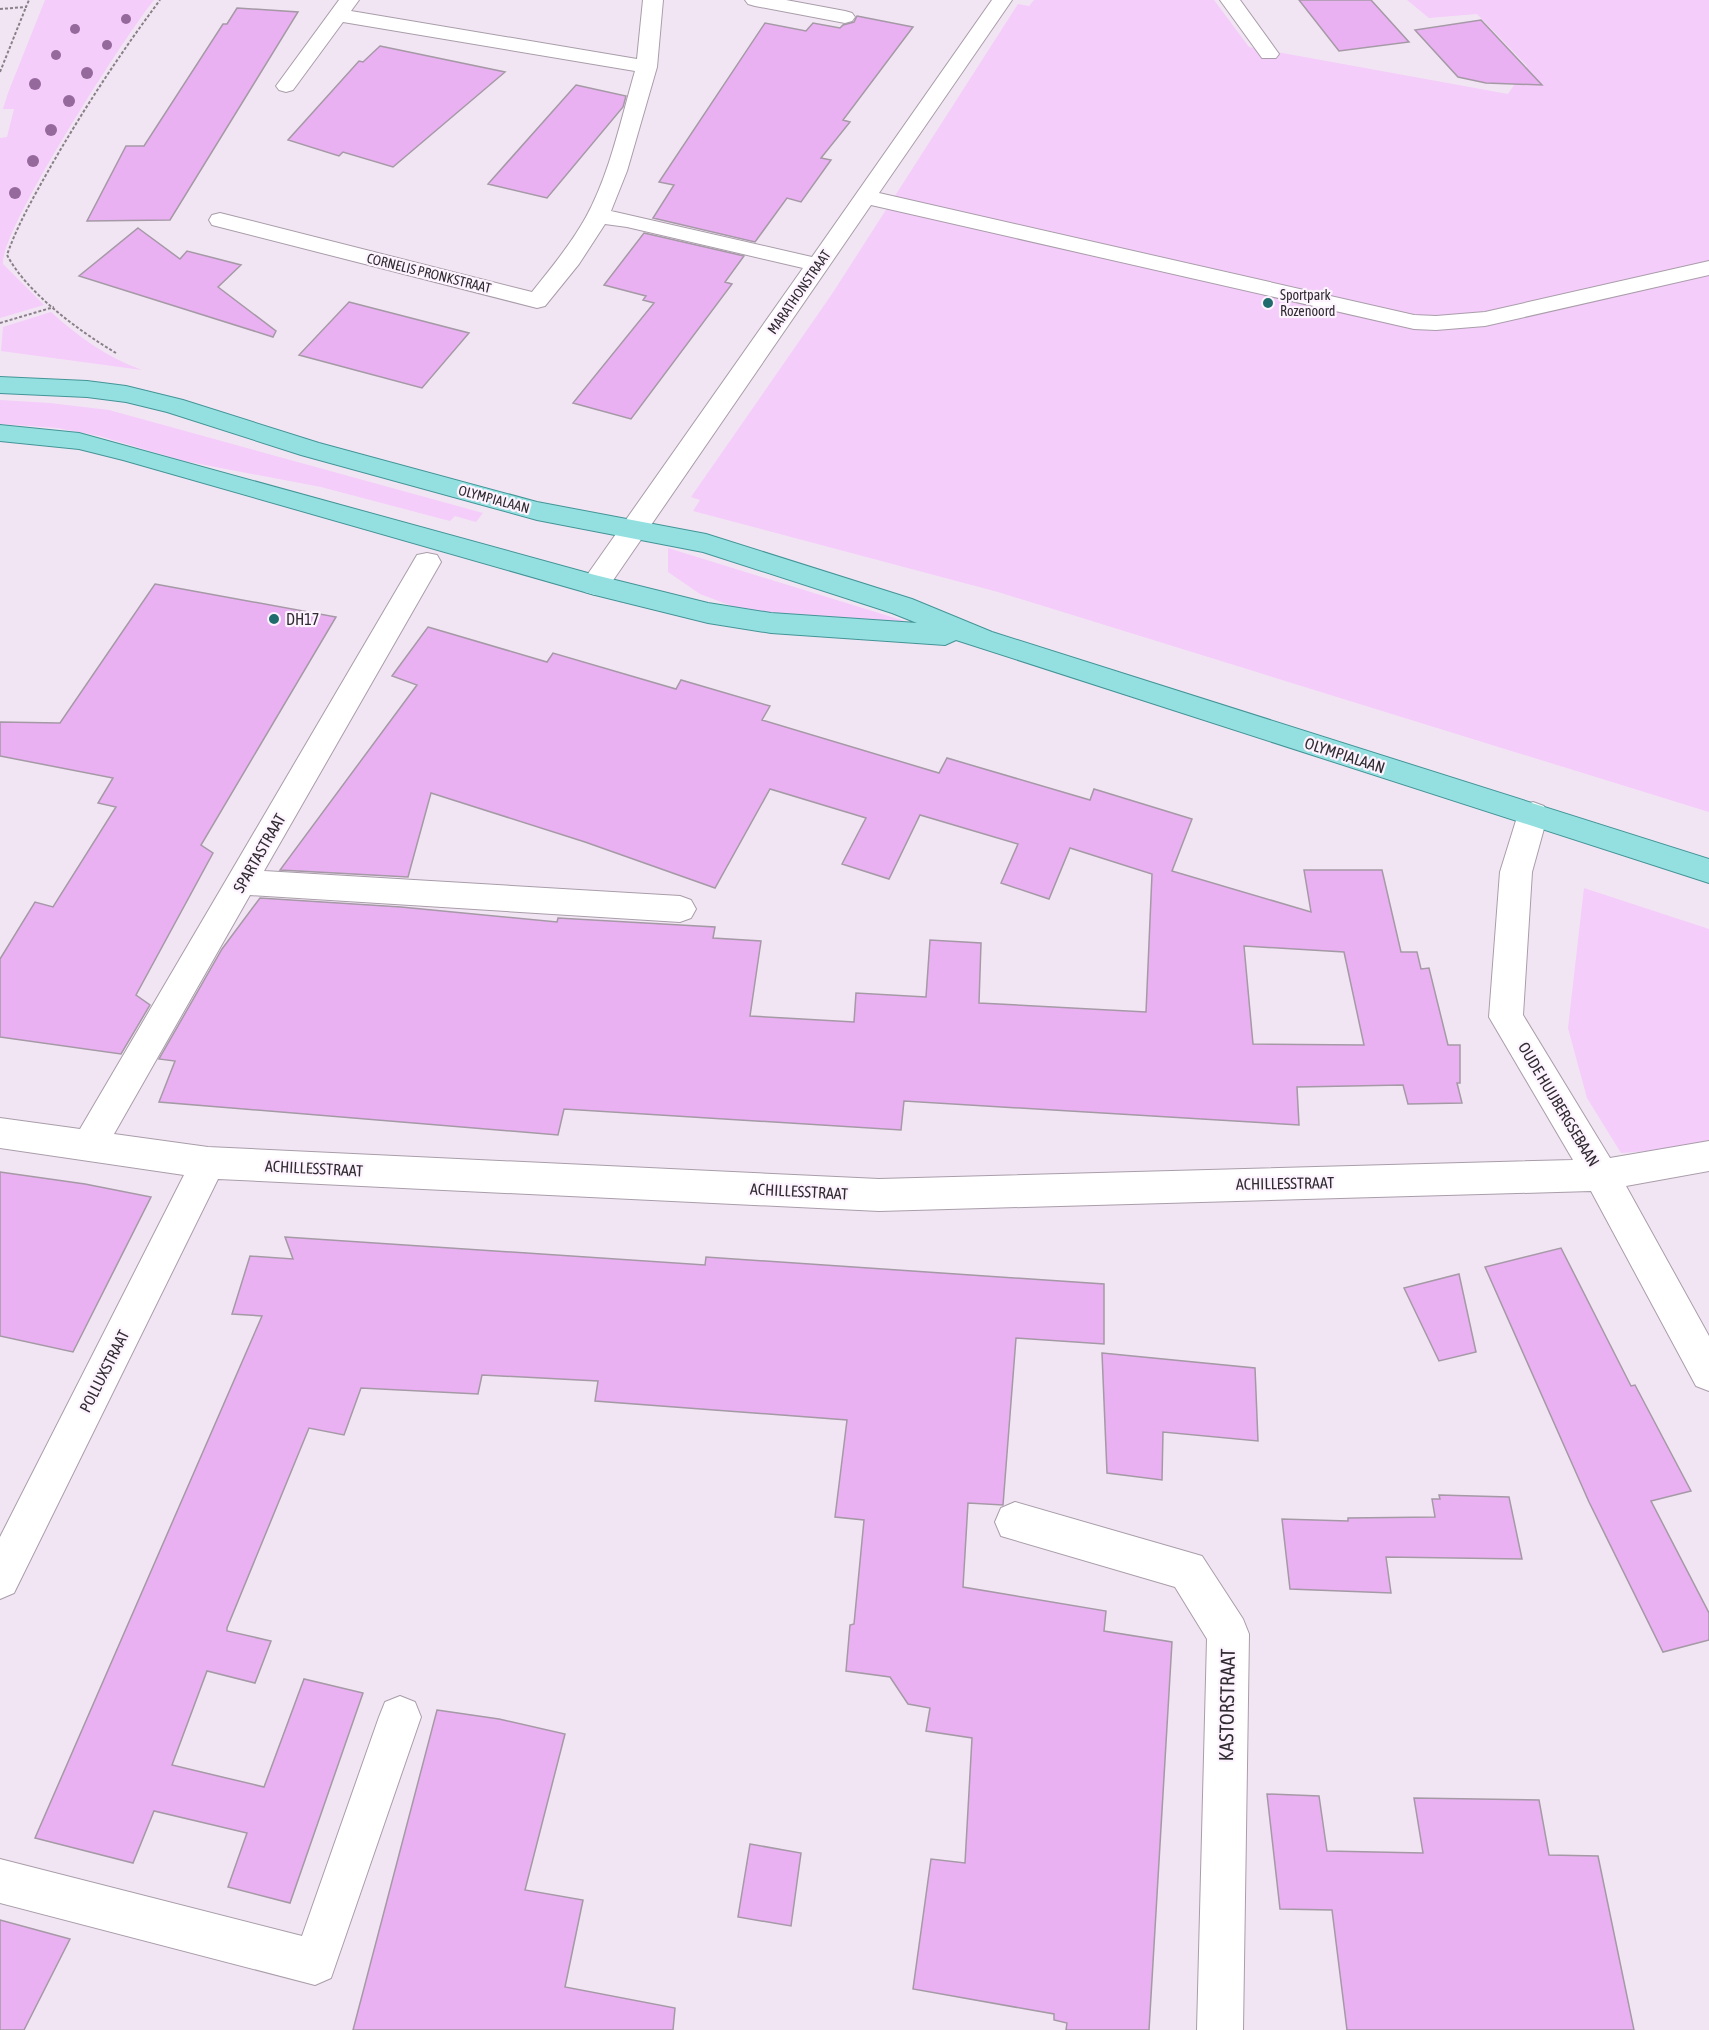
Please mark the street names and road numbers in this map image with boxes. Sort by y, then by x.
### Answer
street label: MARATHONSTRAAT [764,247,834,337]
street label: CORNELIS PRONKSTRAAT [365,250,493,296]
street label: OLYMPIALAAN [457,482,531,516]
street label: OLYMPIALAAN [1303,734,1387,776]
street label: SPARTASTRAAT [229,810,289,896]
street label: OUDE HUIJBERGSEBAAN [1515,1039,1603,1169]
street label: ACHILLESSTRAAT [265,1156,363,1180]
street label: ACHILLESSTRAAT [1236,1173,1334,1193]
street label: ACHILLESSTRAAT [750,1179,848,1203]
street label: POLLUXSTRAAT [76,1327,132,1415]
street label: KASTORSTRAAT [1214,1648,1239,1762]

